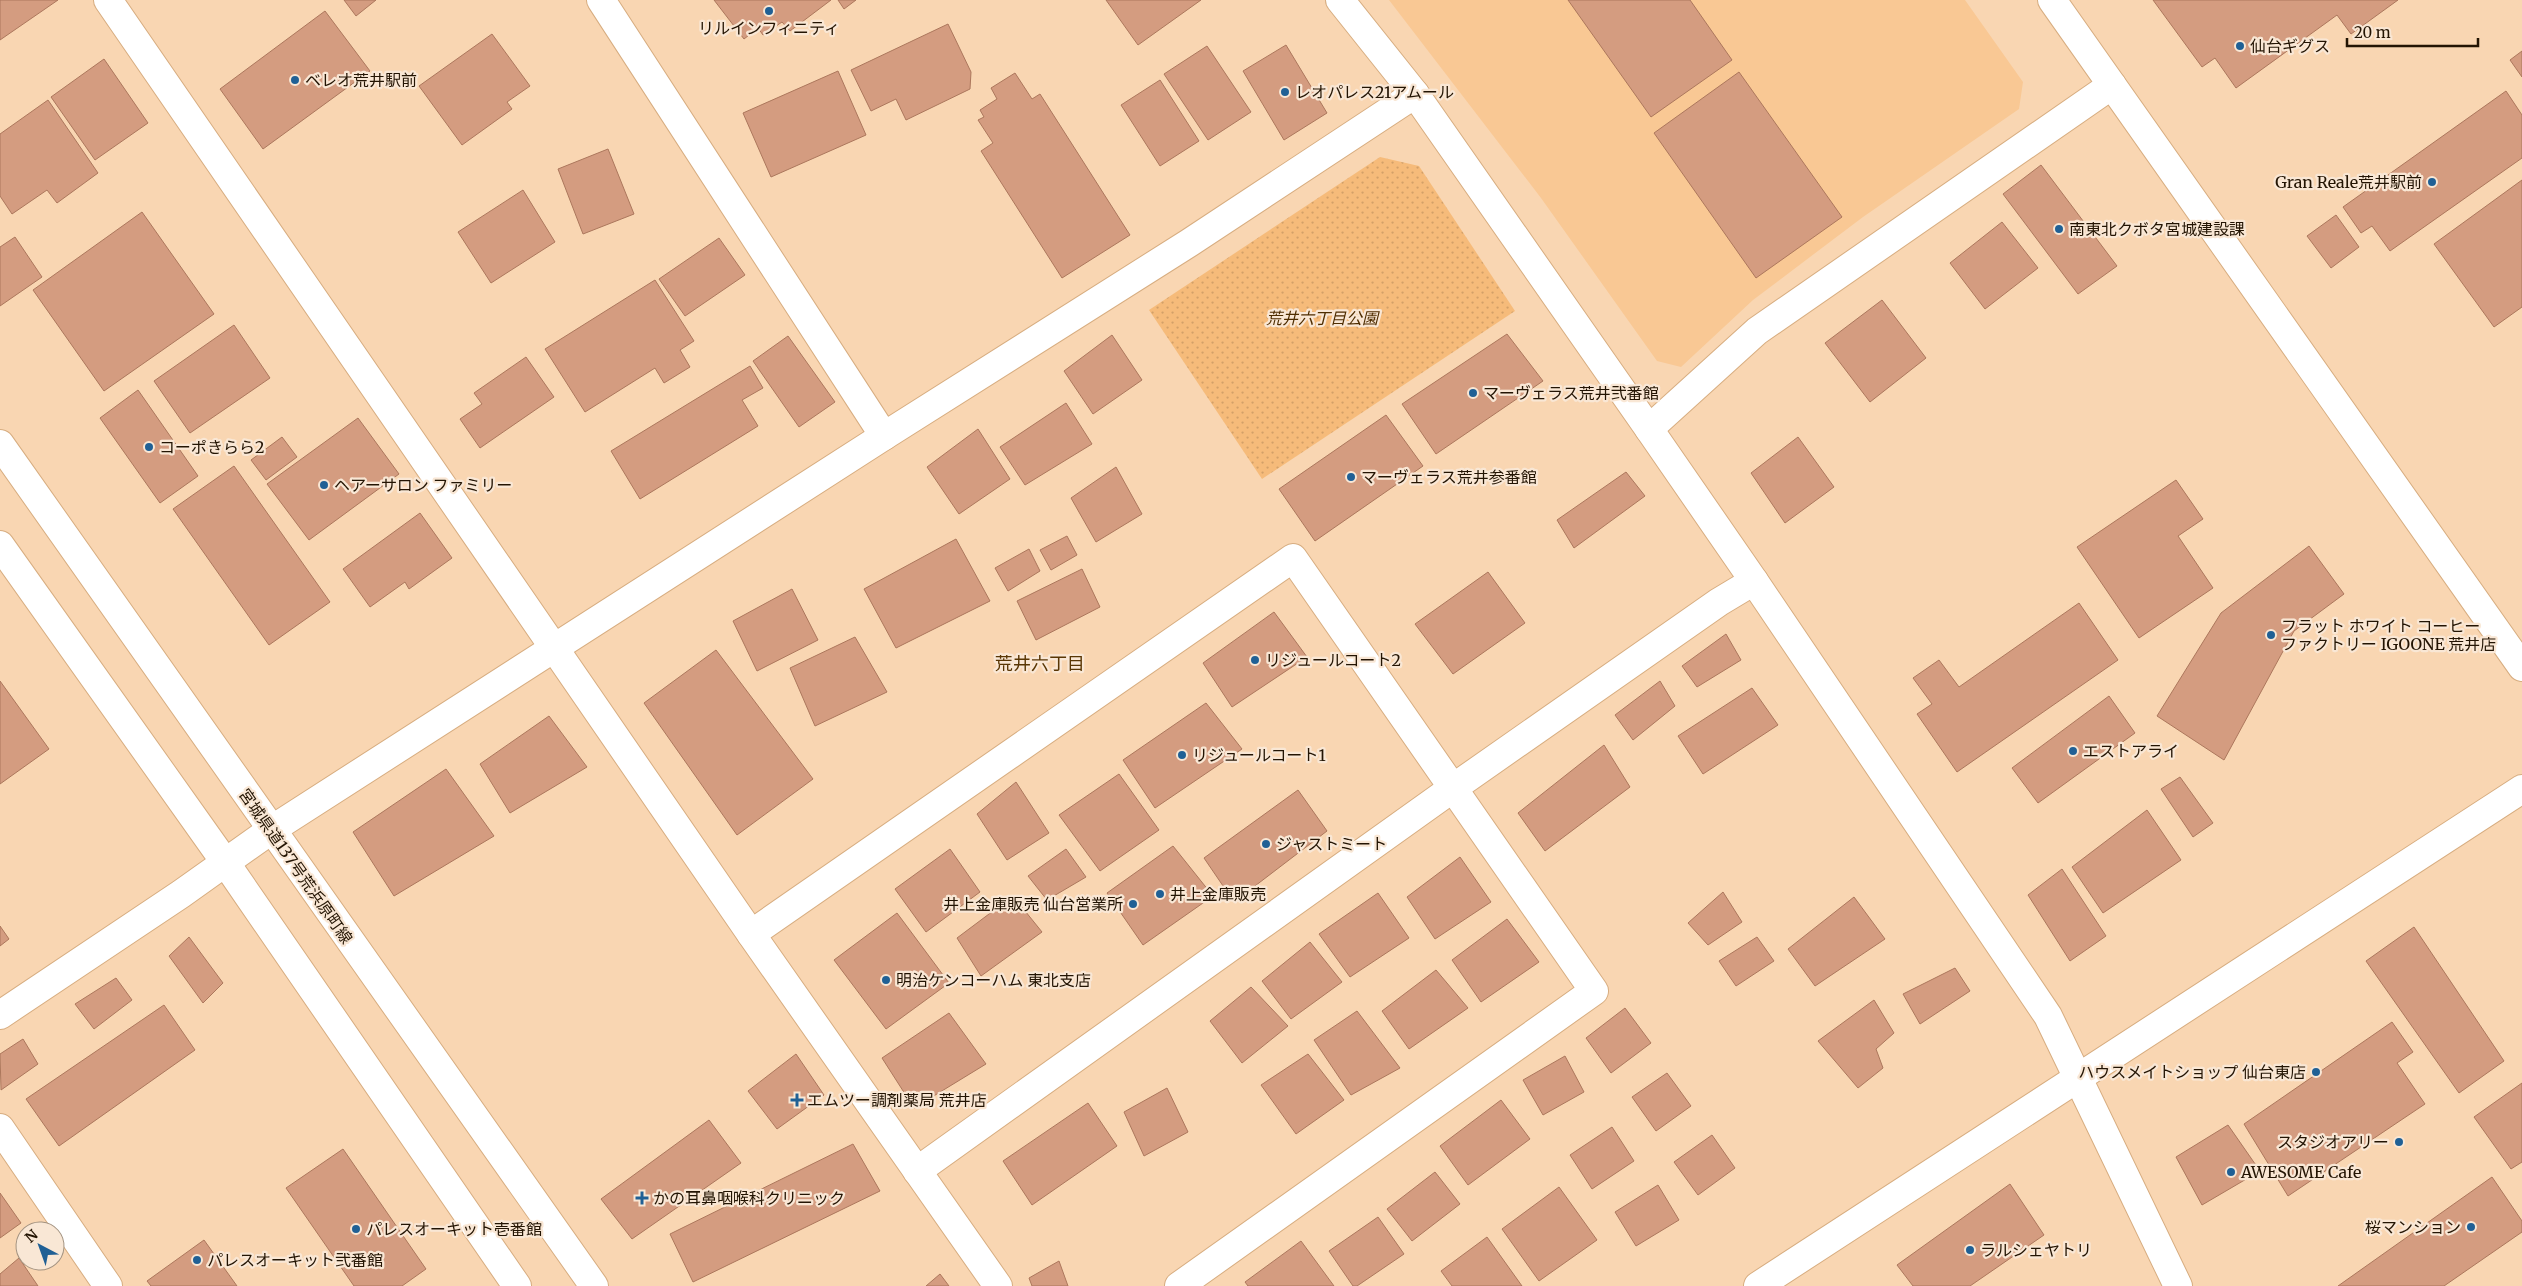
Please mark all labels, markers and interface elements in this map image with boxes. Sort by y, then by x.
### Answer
marker: リルインフィニティ [763,5,775,17]
scale bar [2347,15,2478,47]
place label: リルインフィニティ [698,18,840,38]
text: 20 m [2354,23,2391,42]
place label: 仙台ギグス [2250,36,2330,56]
marker: 仙台ギグス [2234,40,2246,52]
place label: ベレオ荒井駅前 [305,70,417,90]
marker: ベレオ荒井駅前 [289,74,301,86]
place label: レオパレス21アムール [1295,82,1454,102]
marker: レオパレス21アムール [1279,86,1291,98]
place label: Gran Reale荒井駅前 [2275,172,2422,192]
marker: Gran Reale荒井駅前 [2426,176,2438,188]
place label: 南東北クボタ宮城建設課 [2069,219,2245,239]
marker: 南東北クボタ宮城建設課 [2053,223,2065,235]
park label: 荒井六丁目公園 [1266,308,1380,328]
place label: マーヴェラス荒井弐番館 [1483,383,1659,403]
marker: マーヴェラス荒井弐番館 [1467,387,1479,399]
place label: コーポきらら2 [159,437,265,457]
marker: コーポきらら2 [143,441,155,453]
place label: マーヴェラス荒井参番館 [1361,467,1537,487]
marker: マーヴェラス荒井参番館 [1345,471,1357,483]
place label: ヘアーサロン ファミリー [334,475,513,495]
marker: ヘアーサロン ファミリー [318,479,330,491]
place label: フラット ホワイト コーヒー ファクトリー IGOONE 荒井店 [2281,616,2496,654]
marker: フラット ホワイト コーヒー ファクトリー IGOONE 荒井店 [2265,629,2277,641]
place label: リジュールコート2 [1265,650,1401,670]
district label: 荒井六丁目 [995,652,1085,675]
marker: リジュールコート2 [1249,654,1261,666]
place label: エストアライ [2083,741,2179,761]
place label: リジュールコート1 [1192,745,1326,765]
marker: エストアライ [2067,745,2079,757]
marker: リジュールコート1 [1176,749,1188,761]
street label: 宮城県道137号荒浜原町線 [235,785,357,947]
place label: ジャストミート [1276,834,1387,854]
marker: ジャストミート [1260,838,1272,850]
place label: 井上金庫販売 [1170,884,1266,904]
marker: 井上金庫販売 [1154,888,1166,900]
place label: 井上金庫販売 仙台営業所 [943,894,1123,914]
marker: 井上金庫販売 仙台営業所 [1127,898,1139,910]
place label: 明治ケンコーハム 東北支店 [896,970,1091,990]
marker: 明治ケンコーハム 東北支店 [880,974,892,986]
place label: ハウスメイトショップ 仙台東店 [2078,1062,2306,1082]
marker: ハウスメイトショップ 仙台東店 [2310,1066,2322,1078]
place label: エムツー調剤薬局 荒井店 [807,1090,987,1110]
marker: エムツー調剤薬局 荒井店 [791,1094,803,1106]
place label: スタジオアリー [2277,1132,2389,1152]
marker: スタジオアリー [2393,1136,2405,1148]
place label: AWESOME Cafe [2240,1162,2361,1182]
marker: AWESOME Cafe [2225,1166,2237,1178]
place label: かの耳鼻咽喉科クリニック [653,1188,845,1208]
marker: かの耳鼻咽喉科クリニック [635,1191,649,1205]
place label: 桜マンション [2365,1217,2461,1237]
place label: パレスオーキット壱番館 [366,1219,542,1239]
north arrow [15,1221,65,1271]
marker: 桜マンション [2465,1221,2477,1233]
marker: パレスオーキット壱番館 [350,1223,362,1235]
text: N [21,1226,42,1247]
place label: ラルシェヤトリ [1980,1240,2092,1260]
marker: ラルシェヤトリ [1964,1244,1976,1256]
place label: パレスオーキット弐番館 [207,1250,383,1270]
marker: パレスオーキット弐番館 [191,1254,203,1266]

